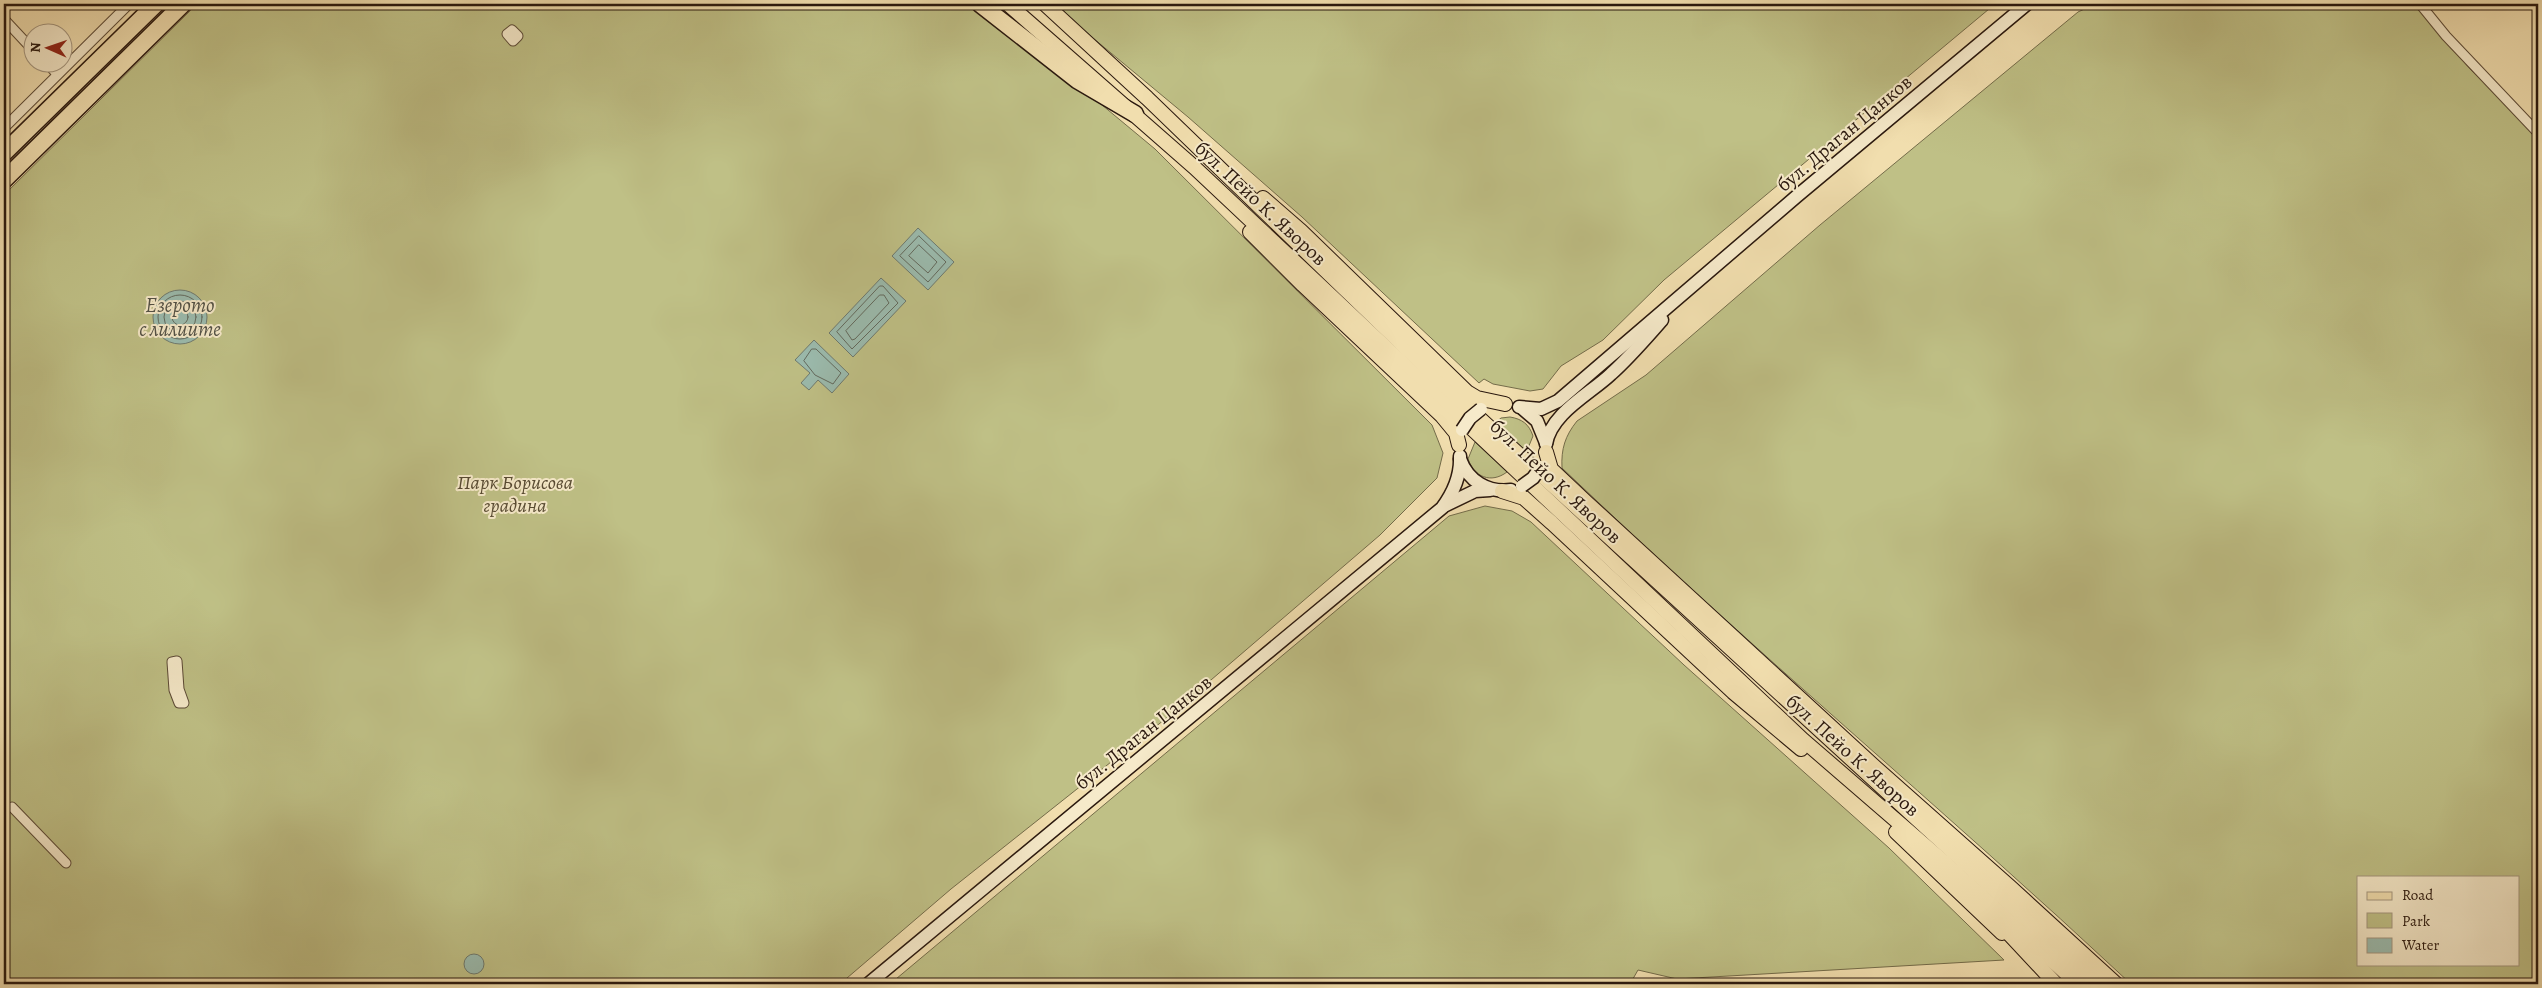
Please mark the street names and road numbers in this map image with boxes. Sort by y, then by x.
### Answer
street label: бул. Драган Цанков [1771,69,1918,198]
street label: бул. Пейо К. Яворов [1189,135,1333,272]
street label: бул. Пейо К. Яворов [1484,413,1628,550]
street label: бул. Драган Цанков [1069,669,1218,796]
street label: бул. Пейо К. Яворов [1780,688,1926,823]

